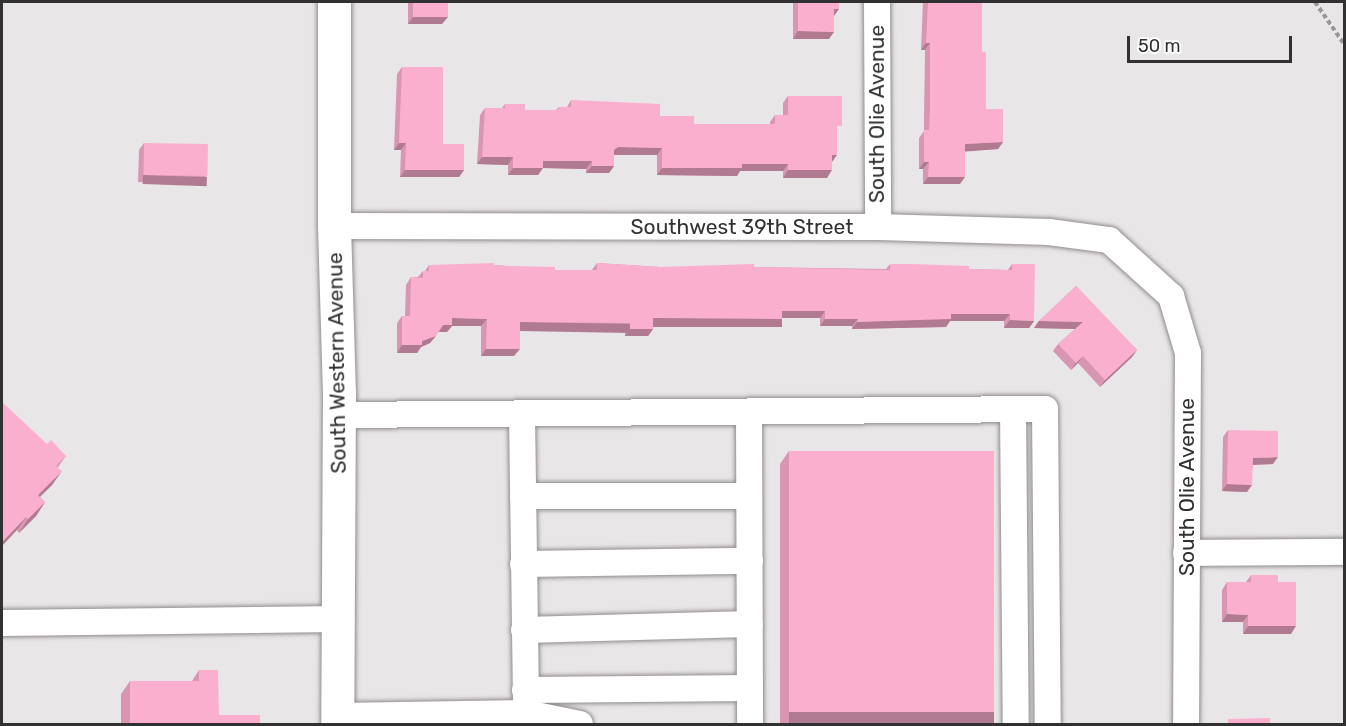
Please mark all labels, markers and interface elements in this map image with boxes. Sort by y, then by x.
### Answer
scale bar [1130,24,1295,62]
street label: South Olie Avenue [864,25,890,203]
text: 50 m [1138,35,1181,57]
street label: Southwest 39th Street [631,214,853,240]
street label: South Western Avenue [322,252,352,474]
street label: South Olie Avenue [1174,398,1200,576]

